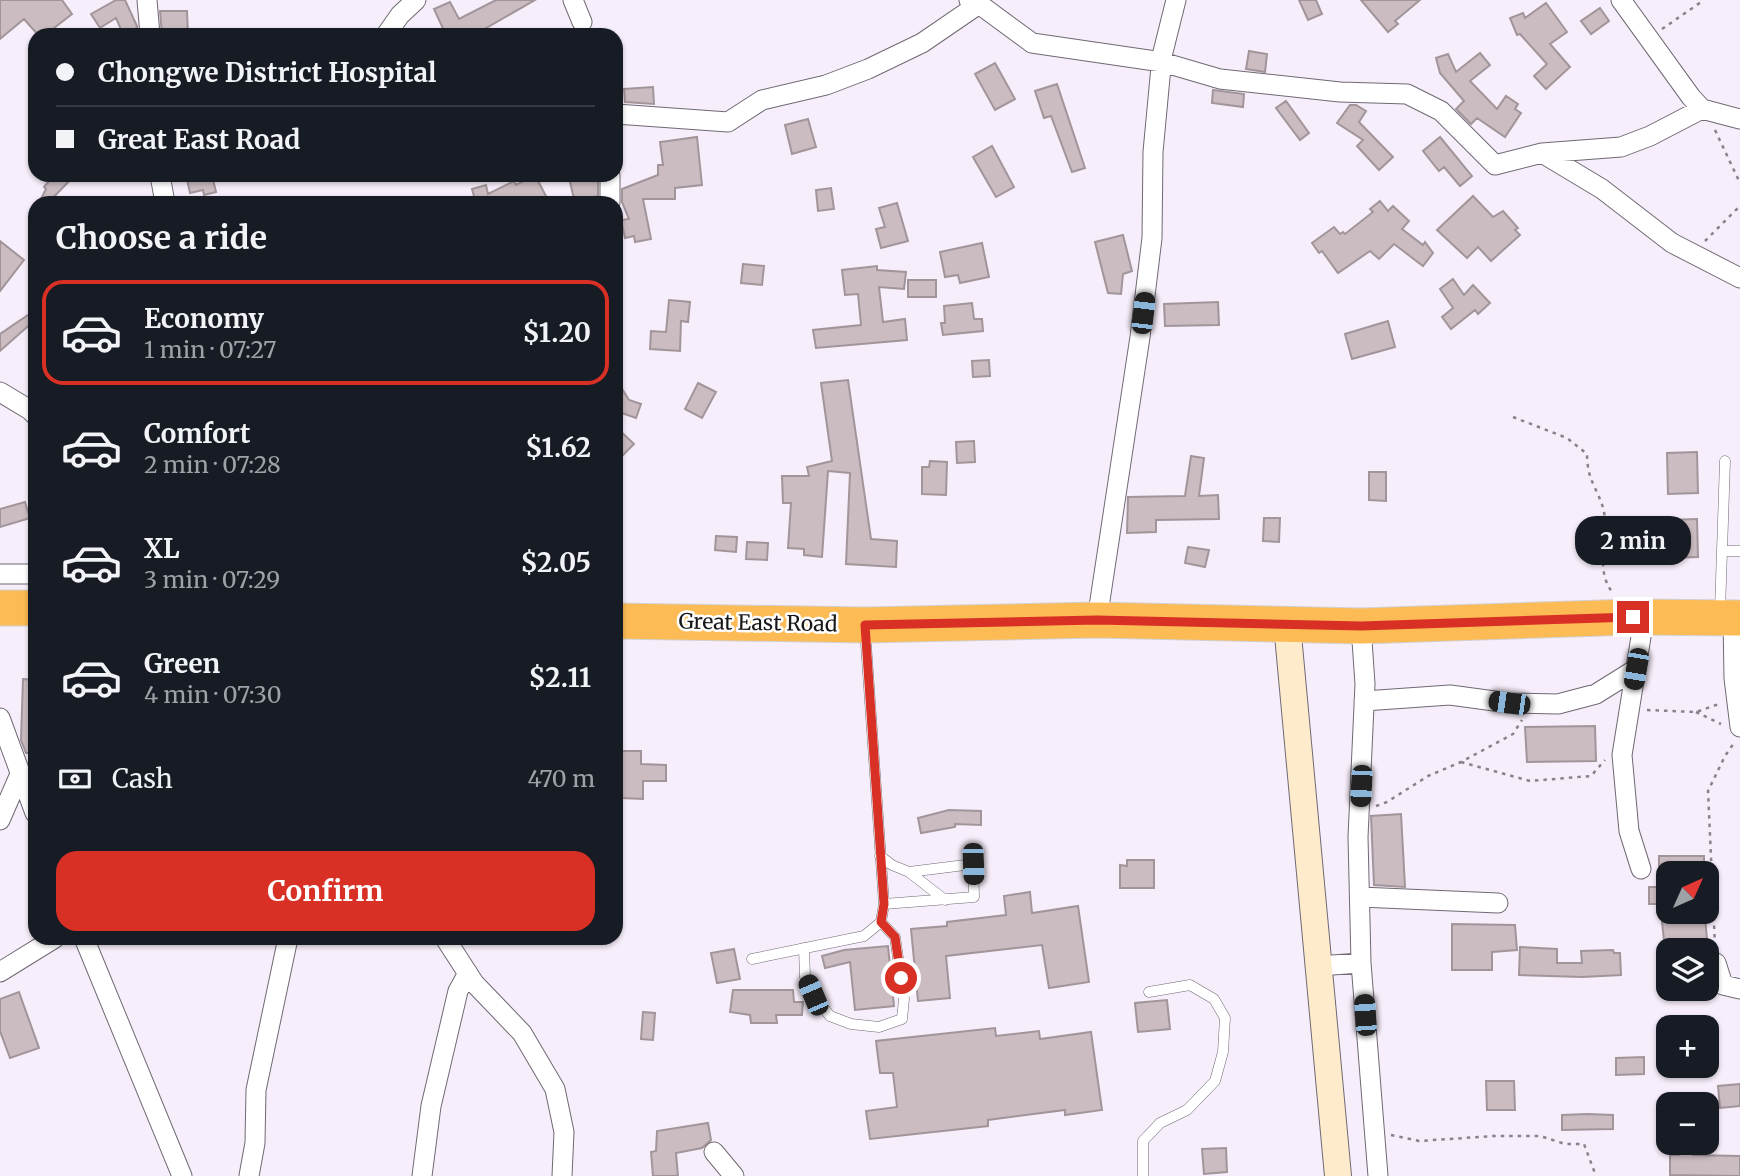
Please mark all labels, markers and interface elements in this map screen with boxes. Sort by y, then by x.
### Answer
text: Chongwe District Hospital [98,56,436,89]
text: Great East Road [98,123,300,156]
text: Choose a ride [56,218,267,258]
car [1131,291,1156,335]
icon: car [60,301,123,364]
text: Economy [144,302,264,335]
text: $1.20 [522,316,591,349]
text: 1 min · 07:27 [144,335,276,364]
icon: car [60,416,123,479]
text: Comfort [144,417,250,450]
text: $1.62 [525,431,591,464]
text: 2 min · 07:28 [144,450,281,479]
callout: 2 min [1575,516,1691,564]
text: 2 min [1600,526,1666,555]
icon: car [60,531,123,594]
text: XL [144,532,180,565]
text: $2.05 [520,546,591,579]
text: 3 min · 07:29 [144,565,280,594]
route end [1617,601,1649,633]
street label: Great East Road [678,608,838,637]
icon: car [60,646,123,709]
car [1623,646,1650,692]
text: Green [144,647,220,680]
text: $2.11 [529,661,591,694]
text: 4 min · 07:30 [144,680,282,709]
car [1487,690,1532,716]
icon: cash [56,760,94,798]
text: Cash [112,762,173,795]
text: 470 m [528,764,595,793]
car [1350,764,1373,808]
car [962,843,985,885]
button: Confirm [56,851,595,931]
north arrow [1656,861,1718,924]
map controls [1656,861,1719,1155]
button: layers [1656,938,1719,1001]
route start [885,962,917,994]
car [796,972,831,1018]
car [1354,993,1377,1037]
button: + [1656,1015,1719,1078]
button: − [1656,1092,1719,1155]

